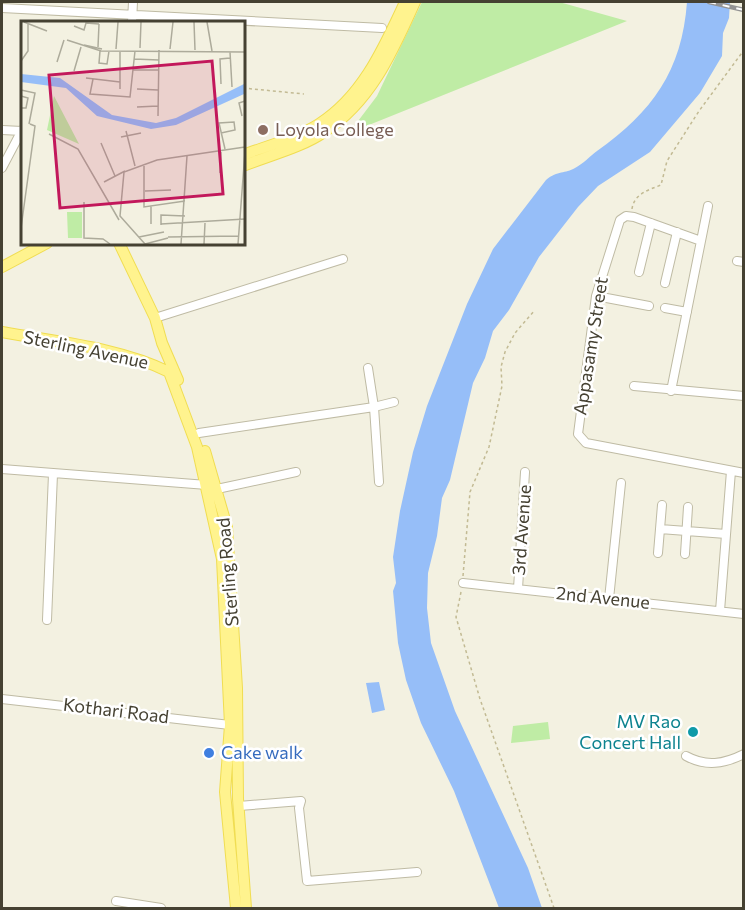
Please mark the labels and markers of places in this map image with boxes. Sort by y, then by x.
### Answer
place label: Loyola College [275,118,394,140]
marker: Loyola College [256,123,270,137]
place label: MV Rao Concert Hall [579,710,681,753]
marker: MV Rao Concert Hall [686,725,700,739]
place label: Cake walk [221,741,303,763]
marker: Cake walk [202,746,216,760]

